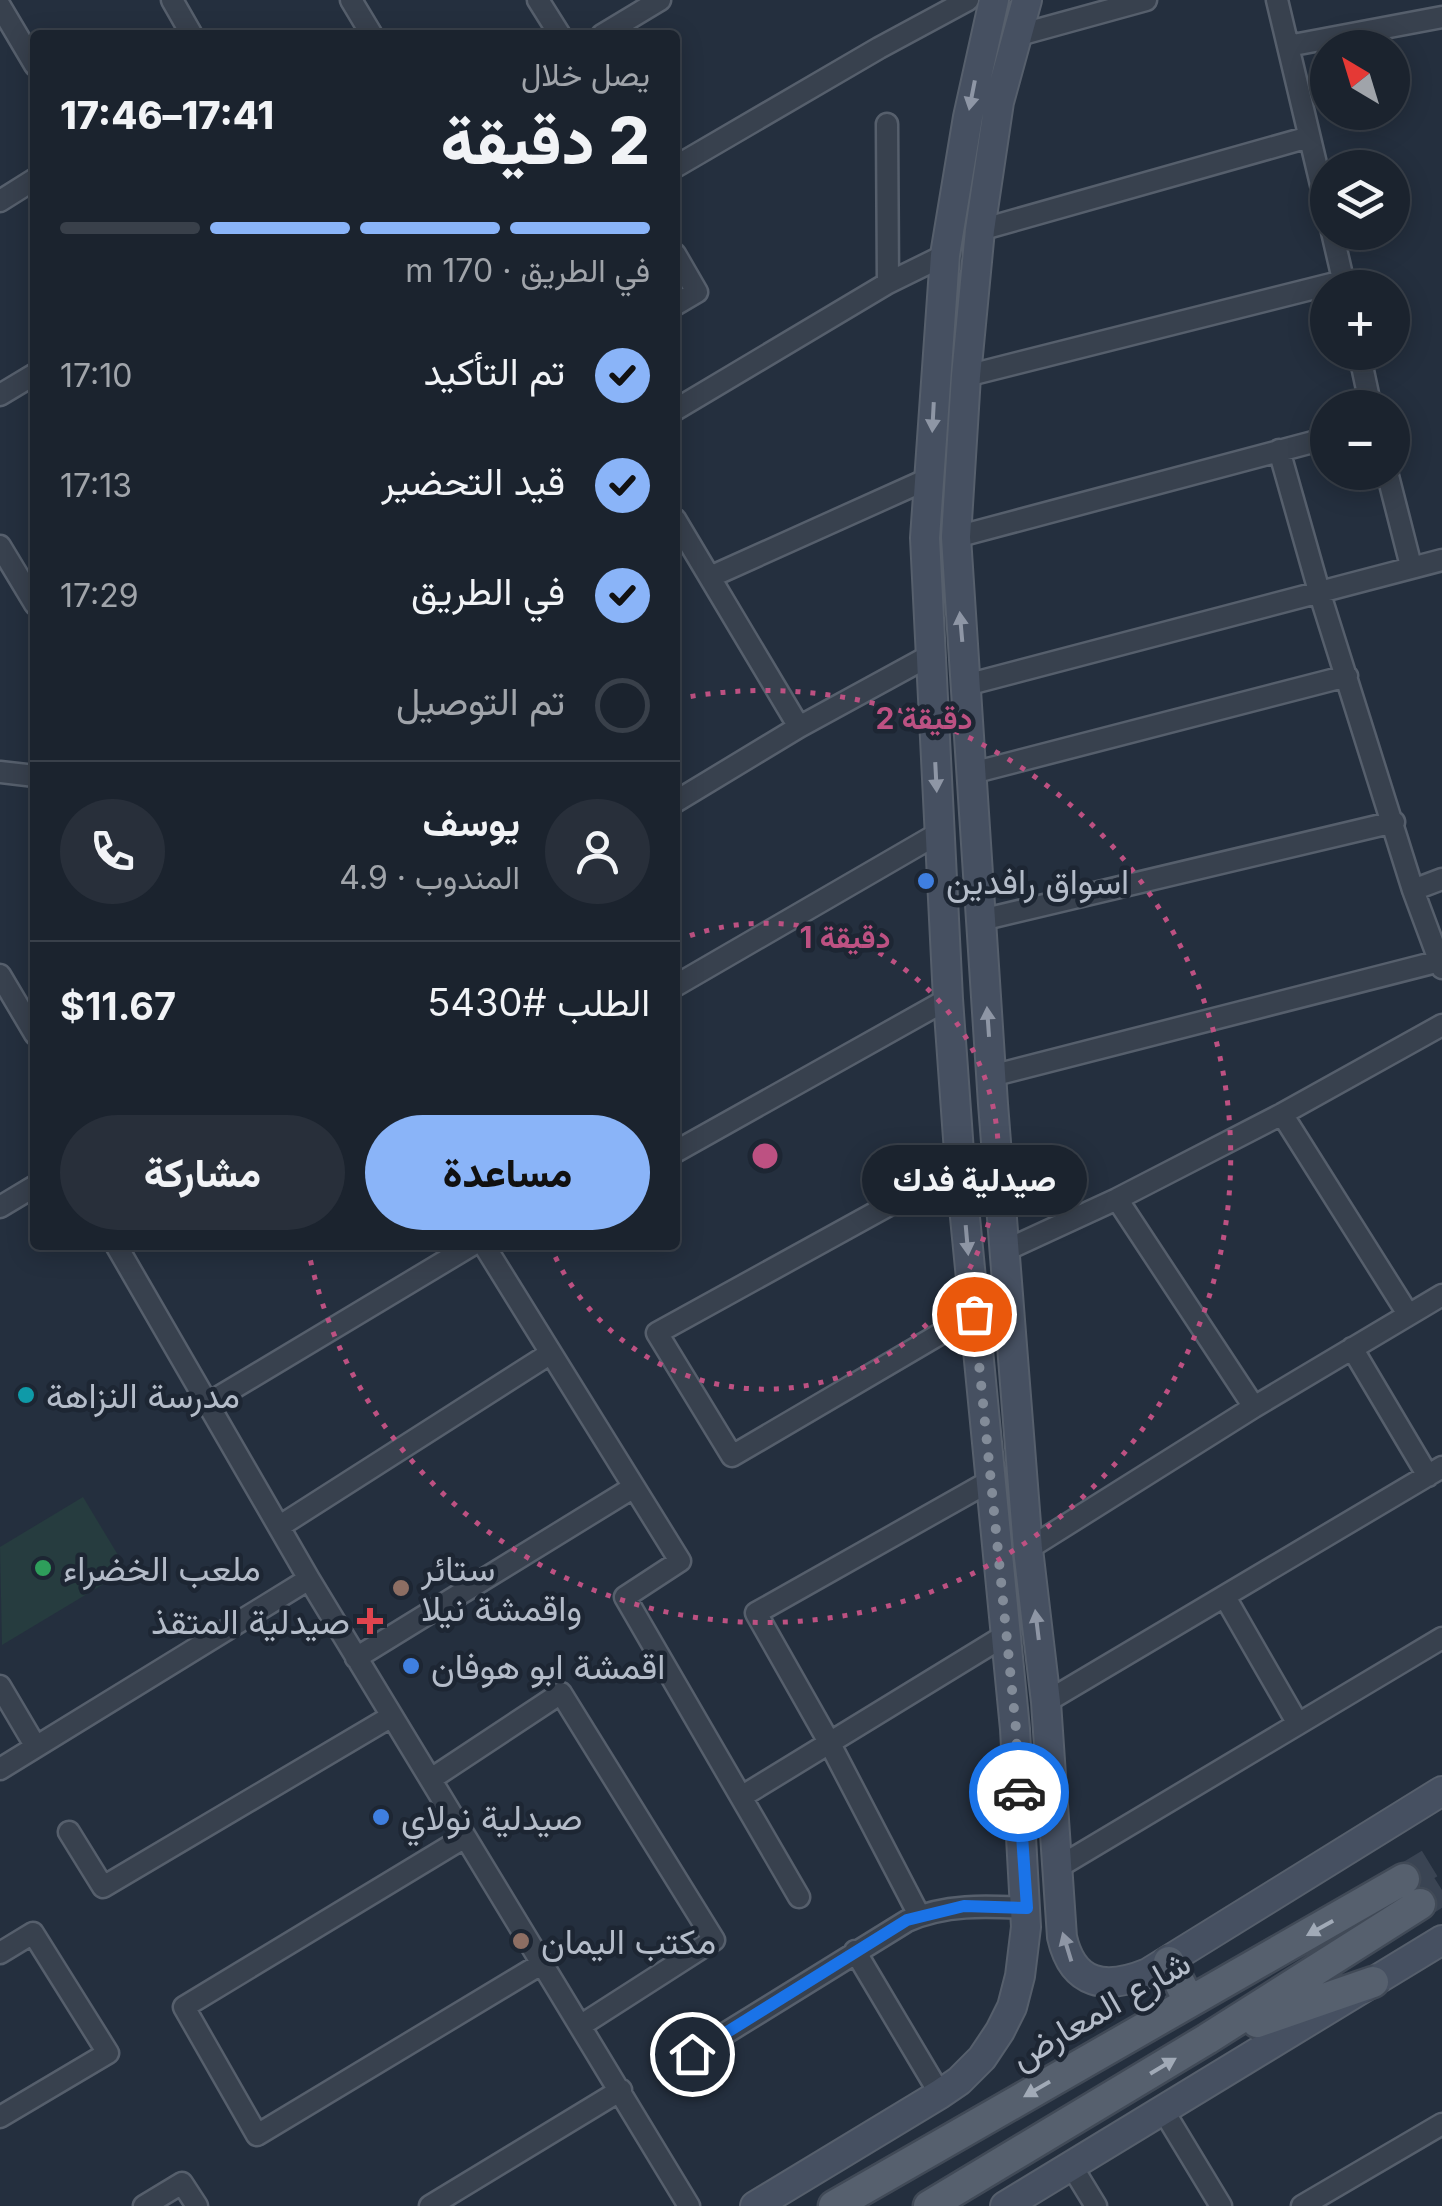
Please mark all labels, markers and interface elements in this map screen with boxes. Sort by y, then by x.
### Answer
north arrow [1310,30,1410,130]
map controls [1310,30,1410,490]
text: يصل خلال [521,55,650,94]
one-way arrow [964,80,980,111]
text: 17:41–17:46 [60,92,274,138]
text: 2 دقيقة [440,101,650,180]
button: layers [1310,150,1410,250]
text: في الطريق · 170 m [405,251,650,290]
button: + [1310,270,1410,370]
text: تم التأكيد [423,348,565,394]
icon: check [595,348,650,403]
text: 17:10 [60,356,132,395]
button: − [1310,390,1410,490]
one-way arrow [925,402,941,434]
text: قيد التحضير [381,458,565,504]
icon: check [595,458,650,513]
text: 17:13 [60,466,132,505]
text: في الطريق [411,568,565,614]
icon: check [595,568,650,623]
text: 17:29 [60,576,139,615]
one-way arrow [953,611,969,643]
text: تم التوصيل [396,678,565,724]
text: 2 دقيقة [876,700,972,736]
one-way arrow [928,761,944,793]
button: phone [60,799,165,904]
text: يوسف [423,799,520,845]
button: person [545,799,650,904]
text: المندوب · 4.9 [339,858,520,897]
place label: اسواق رافدين [946,860,1129,904]
marker: اسواق رافدين [915,870,937,892]
text: 1 دقيقة [800,919,890,955]
text: الطلب #5430 [427,979,650,1025]
text: $11.67 [60,983,176,1029]
one-way arrow [979,1005,995,1037]
button: مشاركة [60,1115,345,1230]
button: مساعدة [365,1115,650,1230]
centre of rings [747,1138,783,1174]
callout: صيدلية فدك [862,1144,1086,1214]
text: صيدلية فدك [893,1160,1056,1199]
one-way arrow [959,1225,975,1257]
pin [932,1272,1017,1357]
icon: bag [947,1287,1002,1342]
place label: مدرسة النزاهة [46,1374,240,1418]
marker: مدرسة النزاهة [15,1384,37,1406]
place label: ملعب الخضراء [63,1547,261,1591]
place label: ستائر واقمشة نيلا [420,1547,582,1631]
marker: ملعب الخضراء [32,1557,54,1579]
marker: ستائر واقمشة نيلا [390,1577,412,1599]
place label: صيدلية المتقذ [151,1600,350,1642]
one-way arrow [1029,1608,1045,1640]
marker: صيدلية المتقذ [359,1610,381,1632]
place label: اقمشة ابو هوفان [431,1645,665,1689]
marker: اقمشة ابو هوفان [400,1655,422,1677]
courier [969,1742,1069,1842]
icon: car [992,1765,1047,1820]
place label: صيدلية نولاي [401,1796,583,1847]
marker: صيدلية نولاي [370,1806,392,1828]
one-way arrow [1306,1919,1334,1937]
place label: مكتب اليمان [541,1920,716,1962]
marker: مكتب اليمان [510,1930,532,1952]
one-way arrow [1059,1932,1074,1962]
street label: شارع المعارض [1003,1941,1199,2081]
pin [650,2012,735,2097]
icon: home [665,2027,720,2082]
one-way arrow [1149,2058,1177,2075]
one-way arrow [1023,2080,1052,2097]

